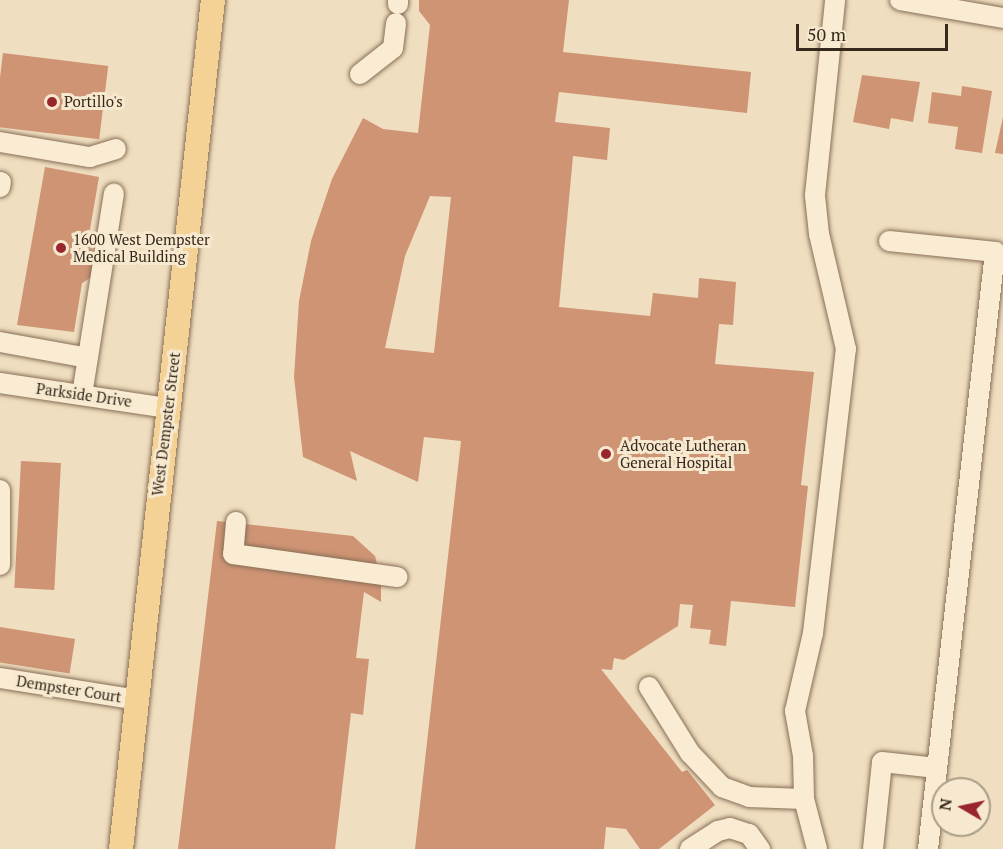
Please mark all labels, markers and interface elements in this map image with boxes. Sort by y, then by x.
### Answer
scale bar [799,12,950,50]
text: 50 m [807,22,846,46]
place label: Portillo's [64,93,123,111]
marker: Portillo's [45,95,59,109]
place label: 1600 West Dempster Medical Building [73,230,210,265]
marker: 1600 West Dempster Medical Building [54,241,68,255]
street label: West Dempster Street [148,351,184,497]
street label: Parkside Drive [35,379,133,411]
place label: Advocate Lutheran General Hospital [620,436,747,471]
marker: Advocate Lutheran General Hospital [597,445,615,463]
street label: Dempster Court [15,672,123,706]
north arrow [931,777,991,837]
text: N [933,797,957,812]

